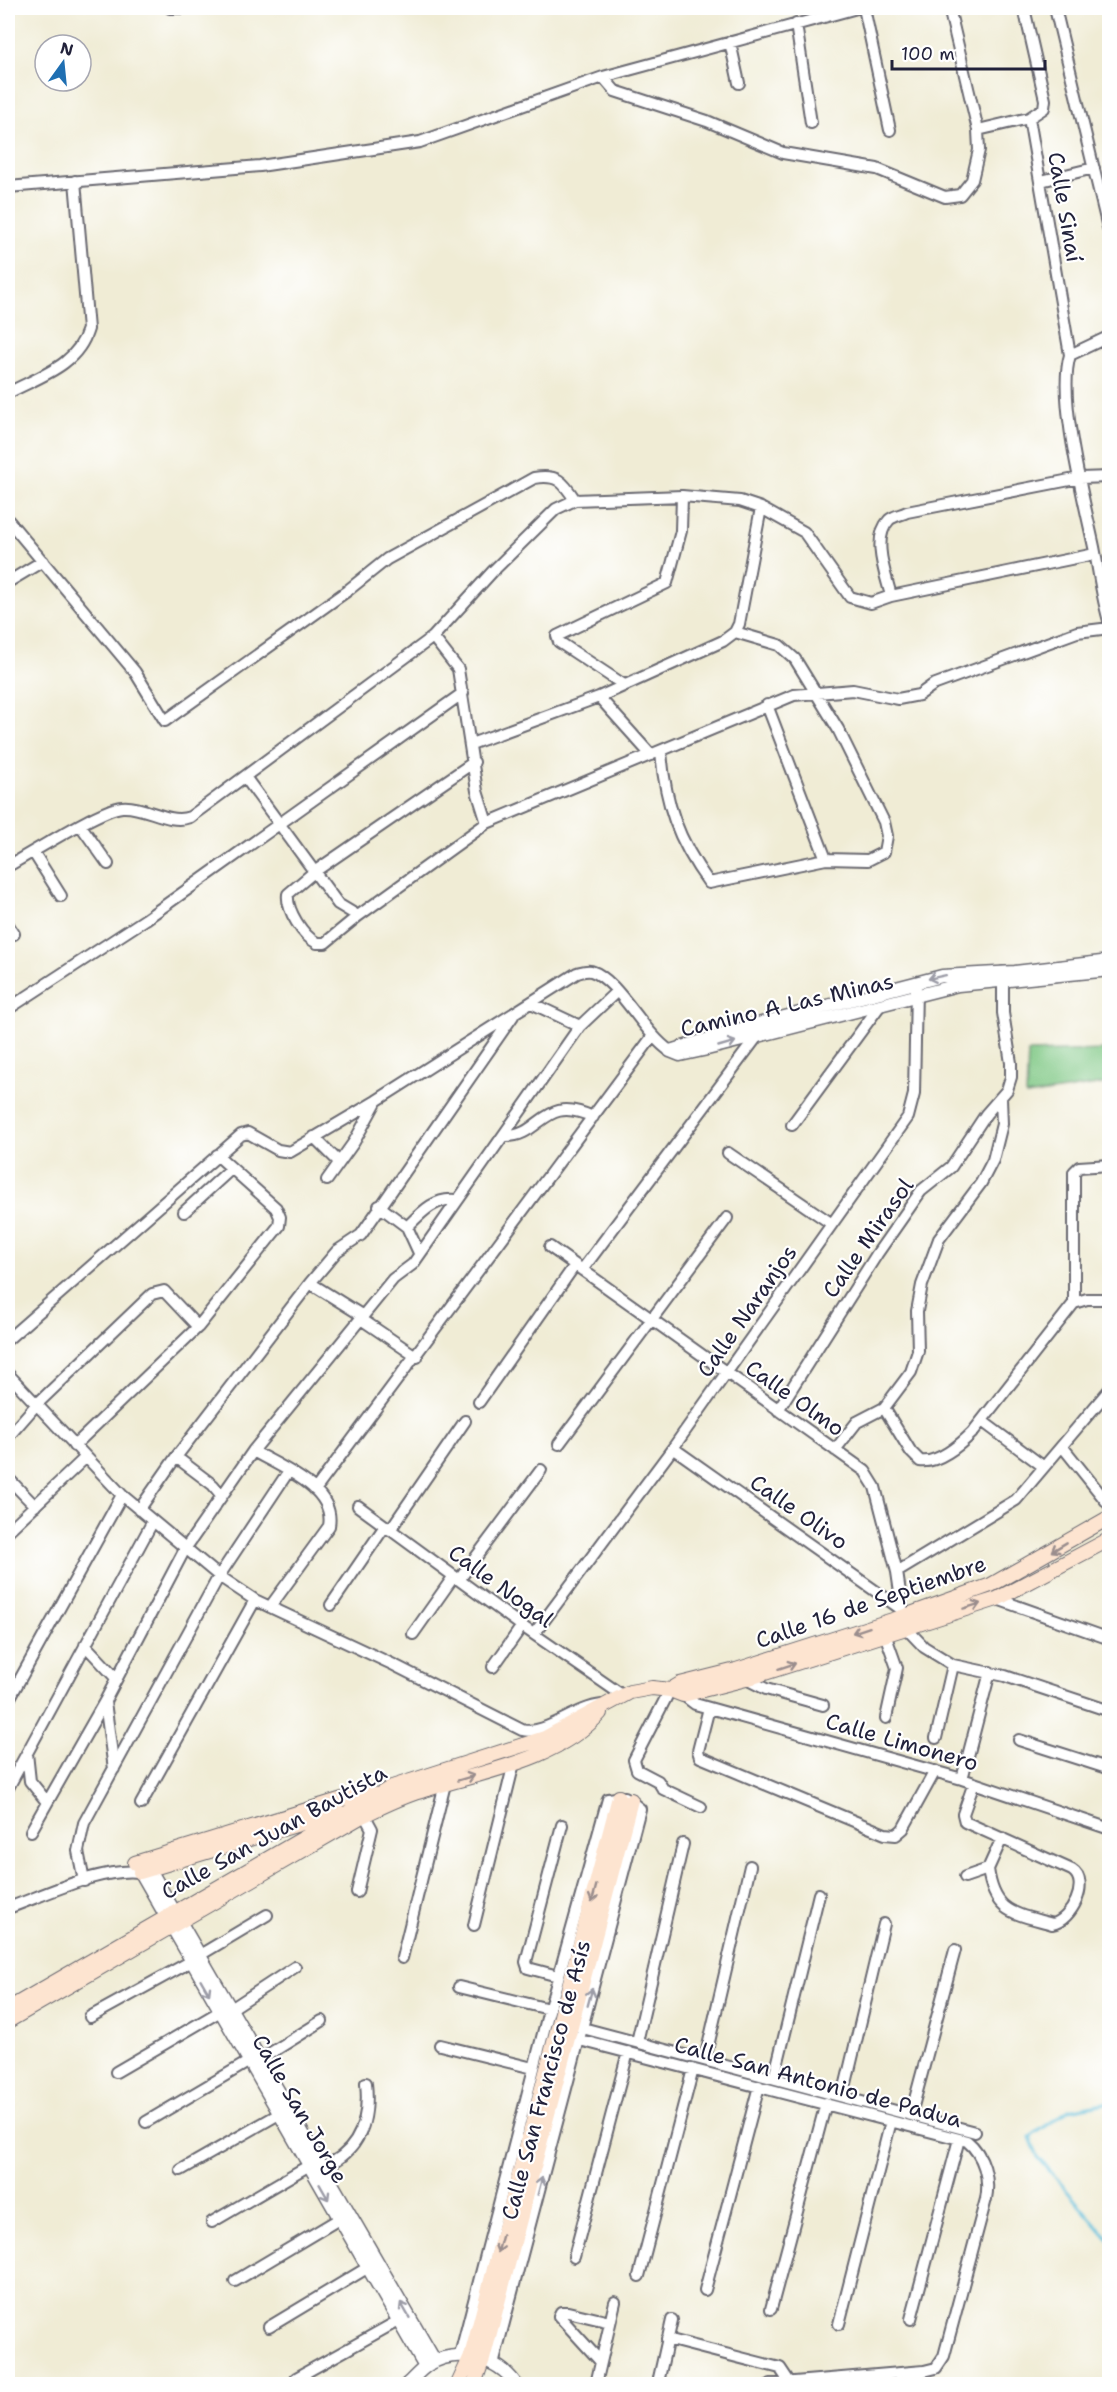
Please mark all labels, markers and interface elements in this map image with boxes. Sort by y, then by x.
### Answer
north arrow [33,33,93,93]
scale bar [892,33,1045,71]
text: N [58,37,76,61]
text: 100 m [901,42,955,66]
street label: Calle Sinaí [1041,150,1089,264]
street label: Camino A Las Minas [677,966,897,1044]
one-way arrow [928,972,948,983]
one-way arrow [717,1038,736,1049]
street label: Calle Mirasol [816,1172,920,1304]
street label: Calle Naranjos [691,1239,803,1383]
street label: Calle Olmo [740,1353,850,1443]
street label: Calle Olivo [744,1468,854,1556]
street label: Calle Nogal [443,1538,560,1634]
one-way arrow [1051,1541,1068,1553]
street label: Calle 16 de Septiembre [752,1549,990,1655]
one-way arrow [962,1600,981,1611]
one-way arrow [852,1625,871,1636]
one-way arrow [777,1659,796,1670]
street label: Calle Limonero [822,1706,982,1778]
street label: Calle San Juan Bautista [156,1758,392,1906]
one-way arrow [456,1771,475,1782]
one-way arrow [587,1884,599,1903]
street label: Calle San Francisco de Asís [495,1937,597,2223]
one-way arrow [199,1978,211,1995]
one-way arrow [585,1988,596,2007]
street label: Calle San Jorge [246,2029,354,2189]
street label: Calle San Antonio de Padua [671,2030,965,2134]
one-way arrow [535,2177,547,2196]
one-way arrow [318,2184,330,2201]
one-way arrow [494,2235,506,2254]
one-way arrow [399,2302,411,2319]

